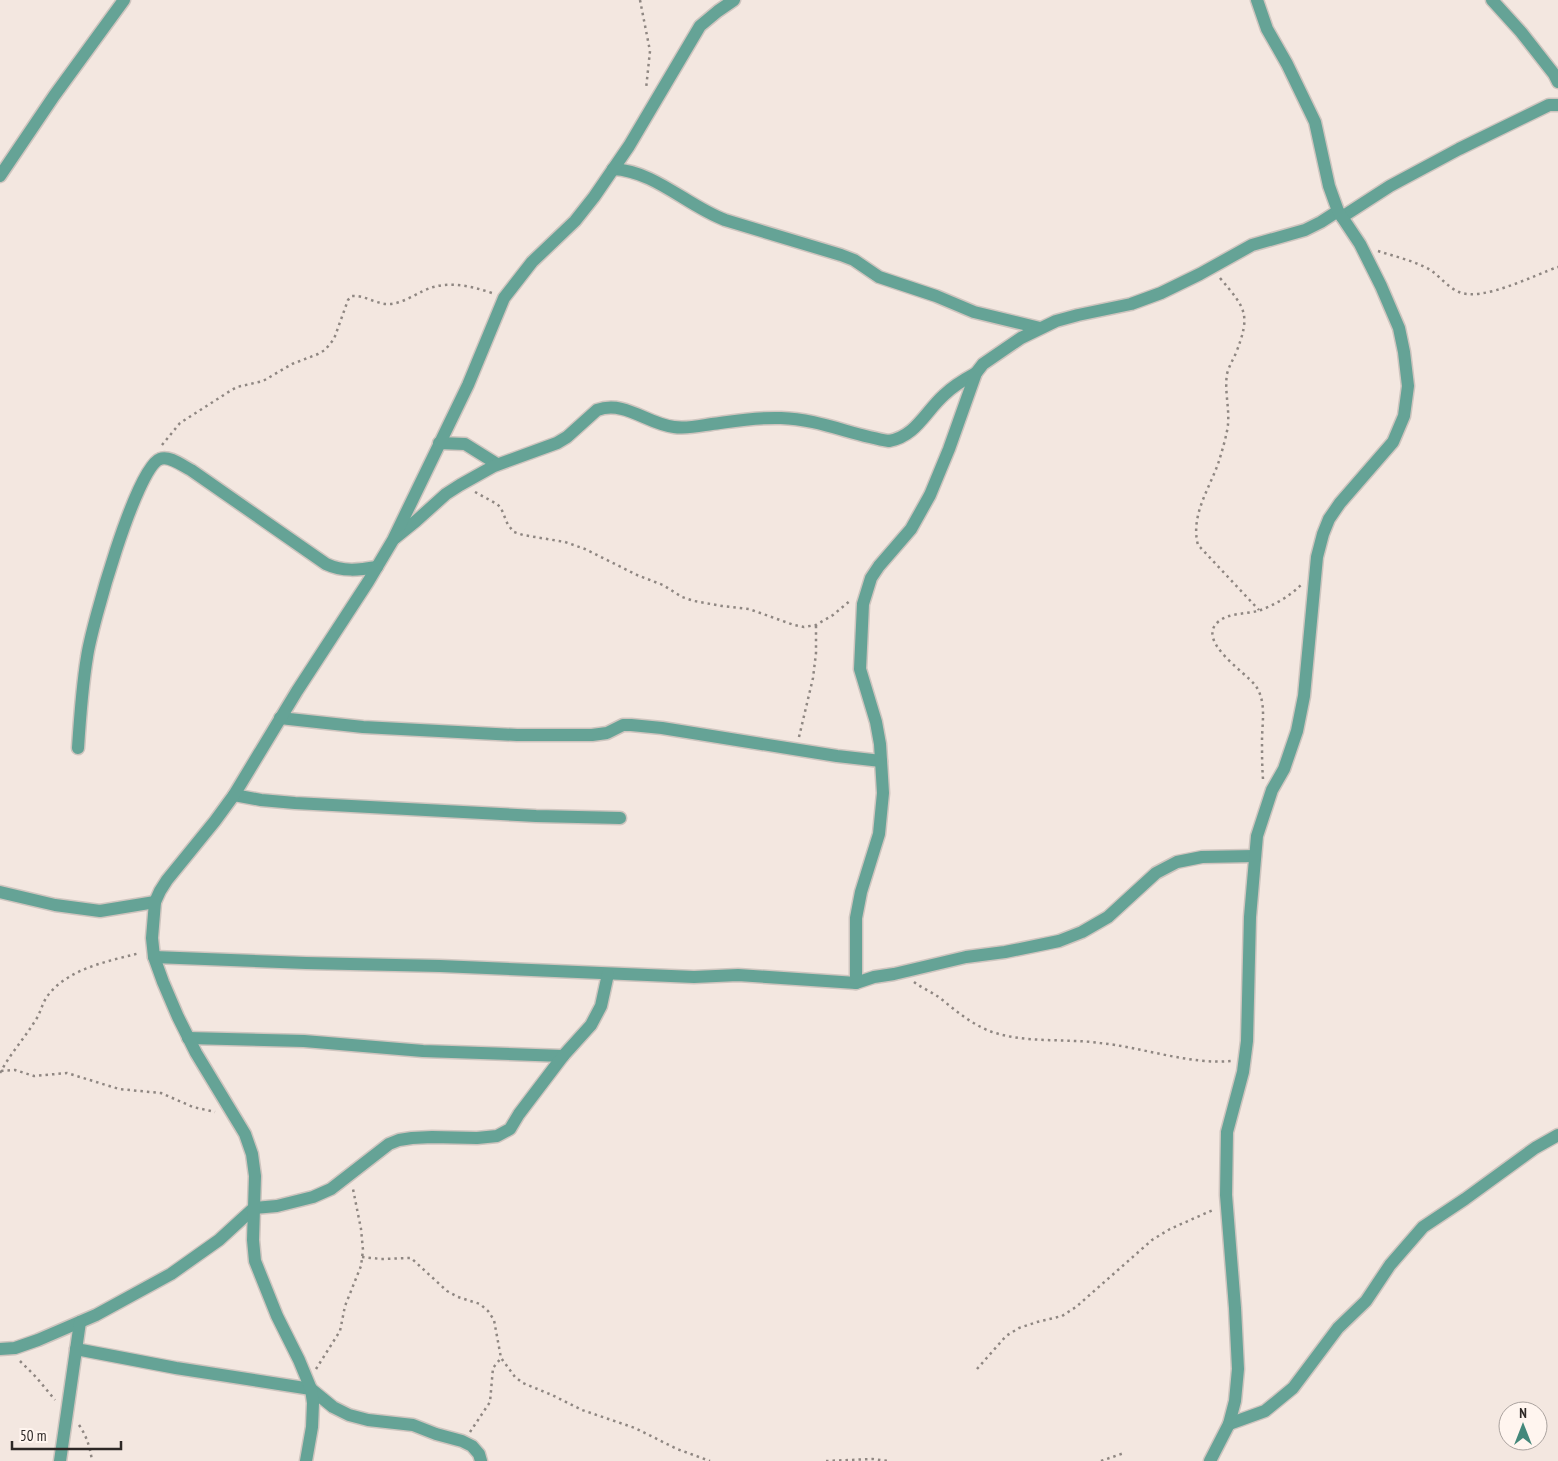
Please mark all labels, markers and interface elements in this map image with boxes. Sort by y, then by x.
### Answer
north arrow [1498,1401,1548,1451]
text: N [1519,1404,1527,1422]
scale bar [12,1418,121,1450]
text: 50 m [20,1426,46,1445]

